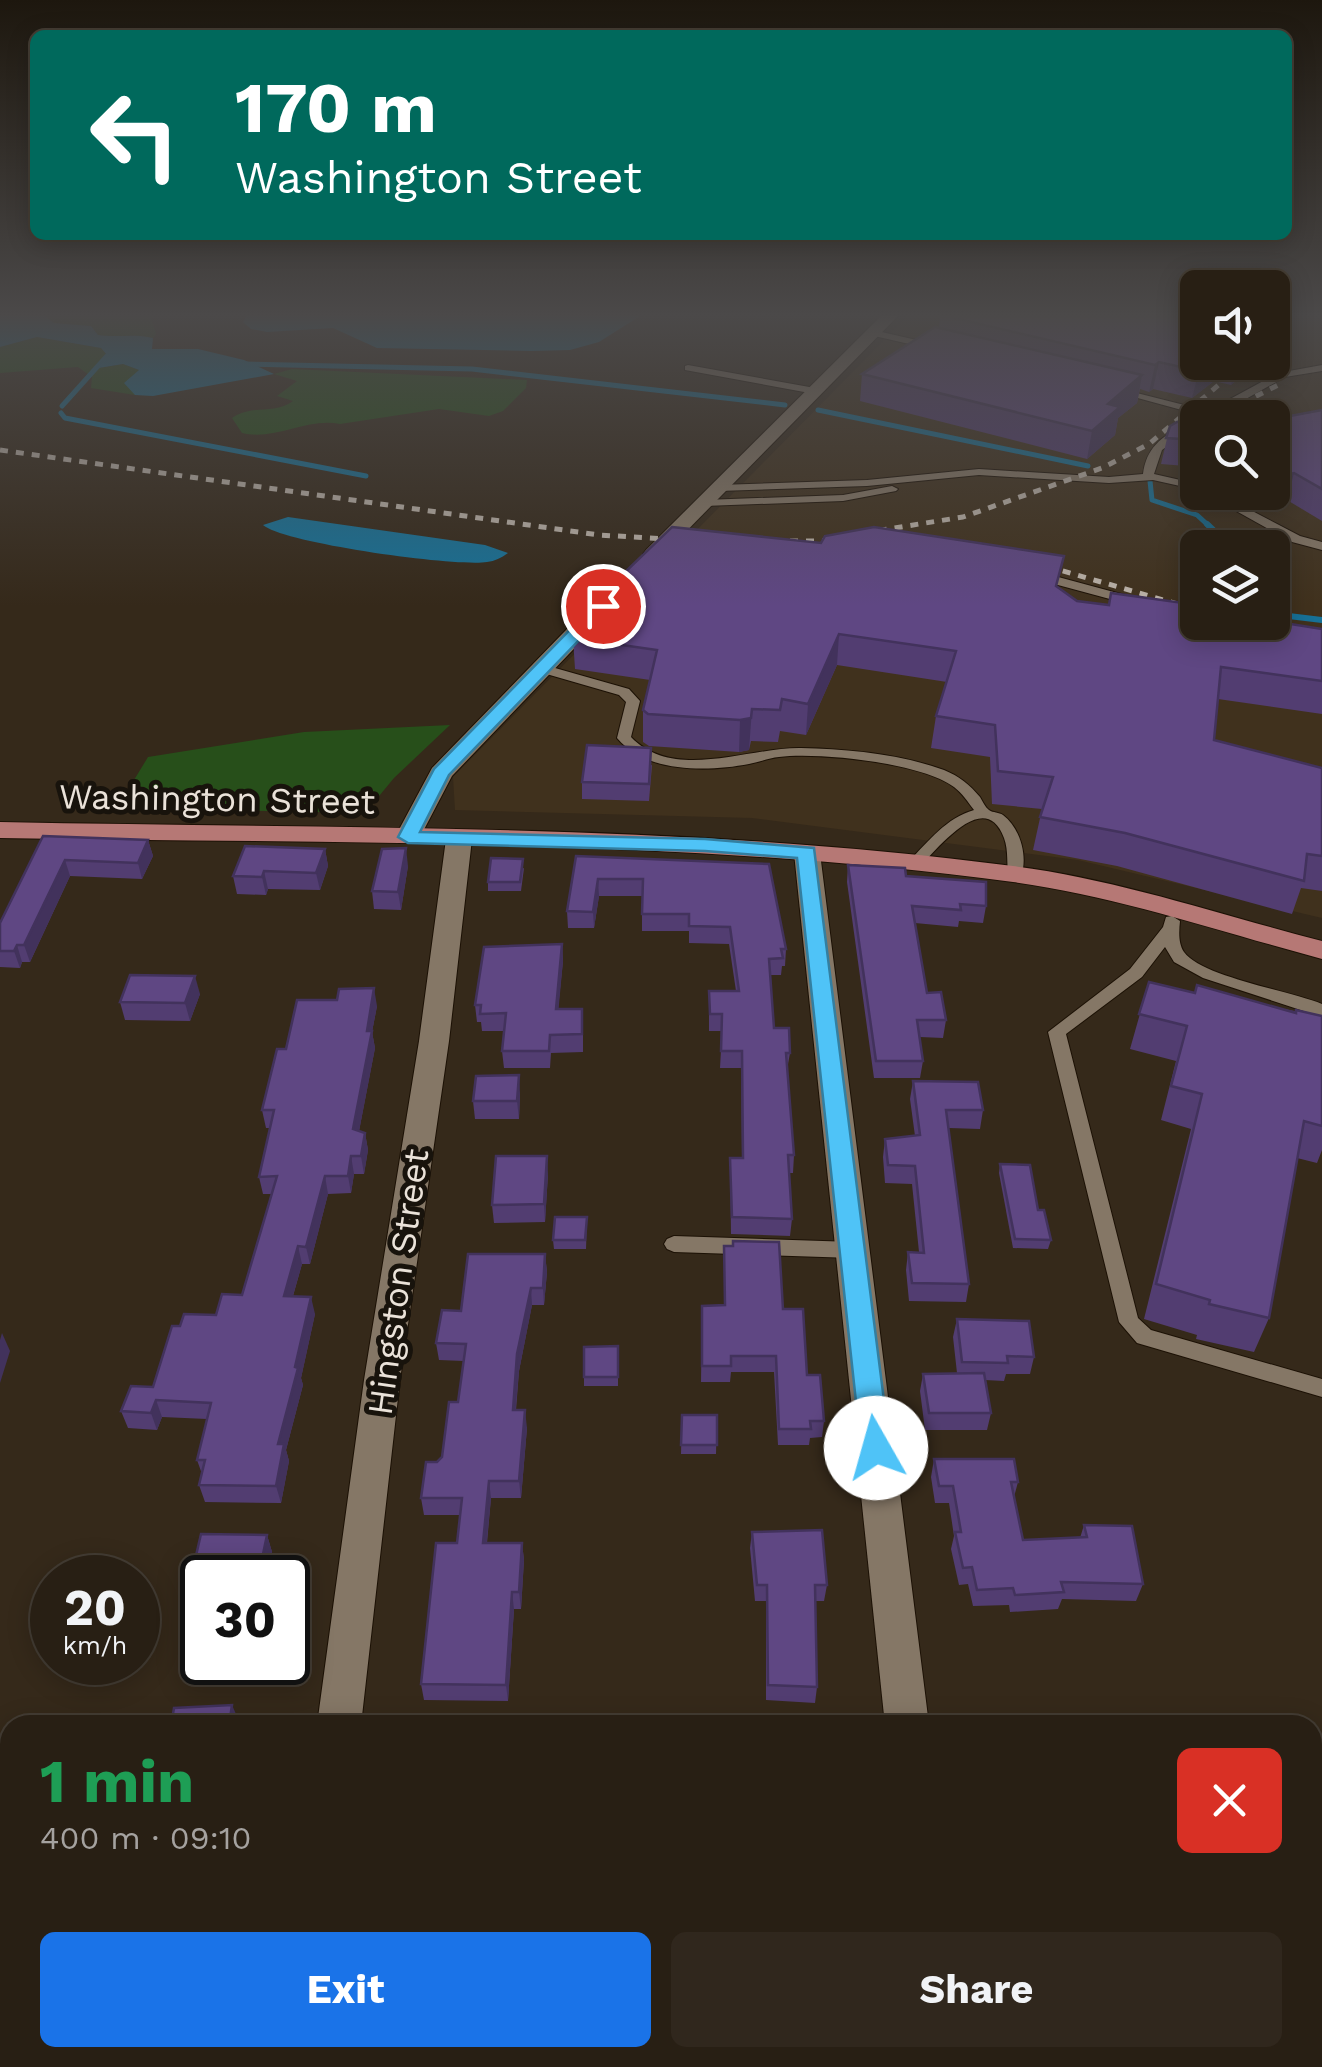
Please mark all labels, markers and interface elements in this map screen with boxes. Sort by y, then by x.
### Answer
text: 170 m [235,67,437,149]
icon: left [70,70,200,200]
text: Washington Street [235,151,642,204]
map controls [1180,270,1290,640]
button: sound [1180,270,1290,380]
button: search [1180,400,1290,510]
button: layers [1180,530,1290,640]
pin [561,564,646,649]
icon: arrive [576,579,631,634]
street label: Washington Street [58,775,376,823]
street label: Hingston Street [359,1146,438,1418]
position arrow [824,1396,928,1500]
speed limit sign: 30 [180,1555,310,1685]
text: 20 [64,1578,126,1637]
text: km/h [63,1631,127,1660]
text: 1 min [40,1746,194,1817]
button: close [1177,1748,1282,1853]
text: 400 m · 09:10 [40,1819,251,1857]
button: Exit [40,1932,651,2047]
button: Share [671,1932,1282,2047]

